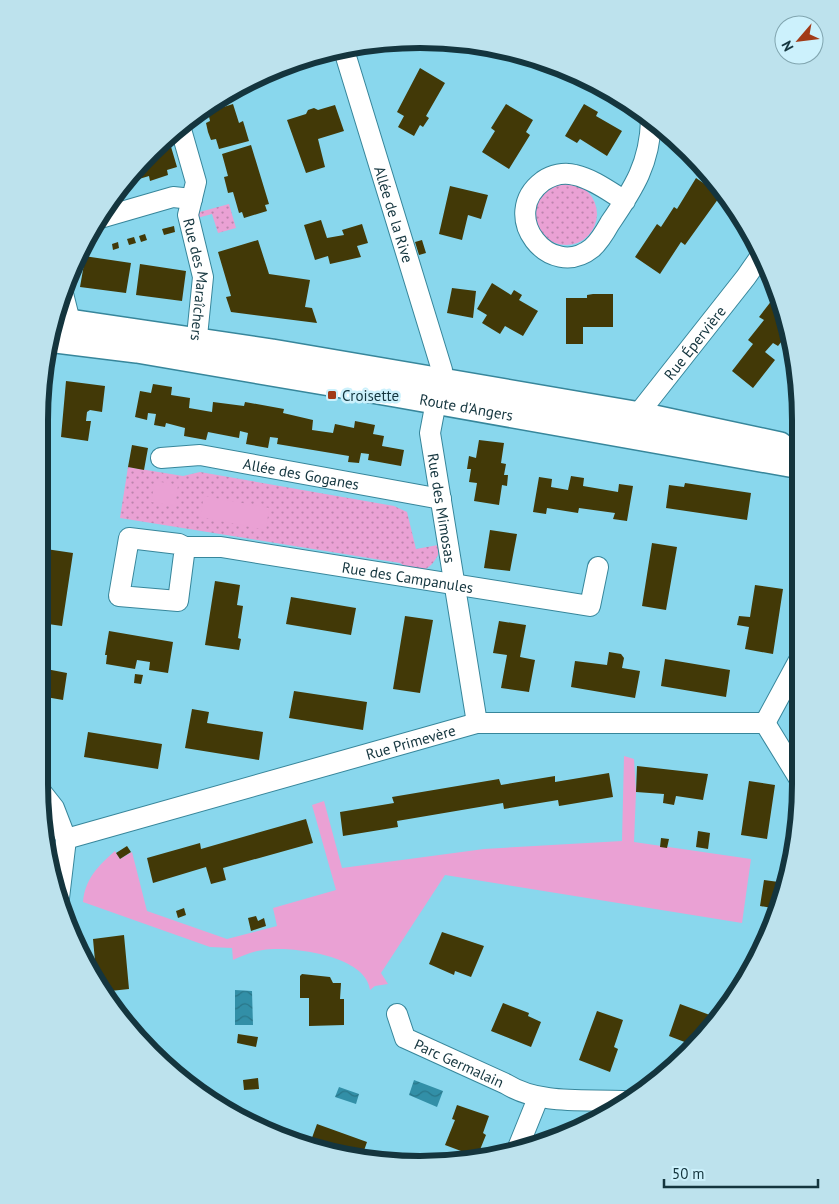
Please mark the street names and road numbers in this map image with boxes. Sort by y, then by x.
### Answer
street label: Allée de la Rive [371,164,418,265]
street label: Rue des Maraîchers [180,216,213,342]
street label: Rue Épervière [659,302,729,383]
street label: Route d'Angers [418,389,515,424]
street label: Rue des Mimosas [424,452,460,564]
street label: Allée des Goganes [242,454,361,493]
street label: Rue des Campanules [341,557,475,597]
street label: Rue Primevère [363,720,458,763]
street label: Parc Germalain [411,1034,507,1091]

